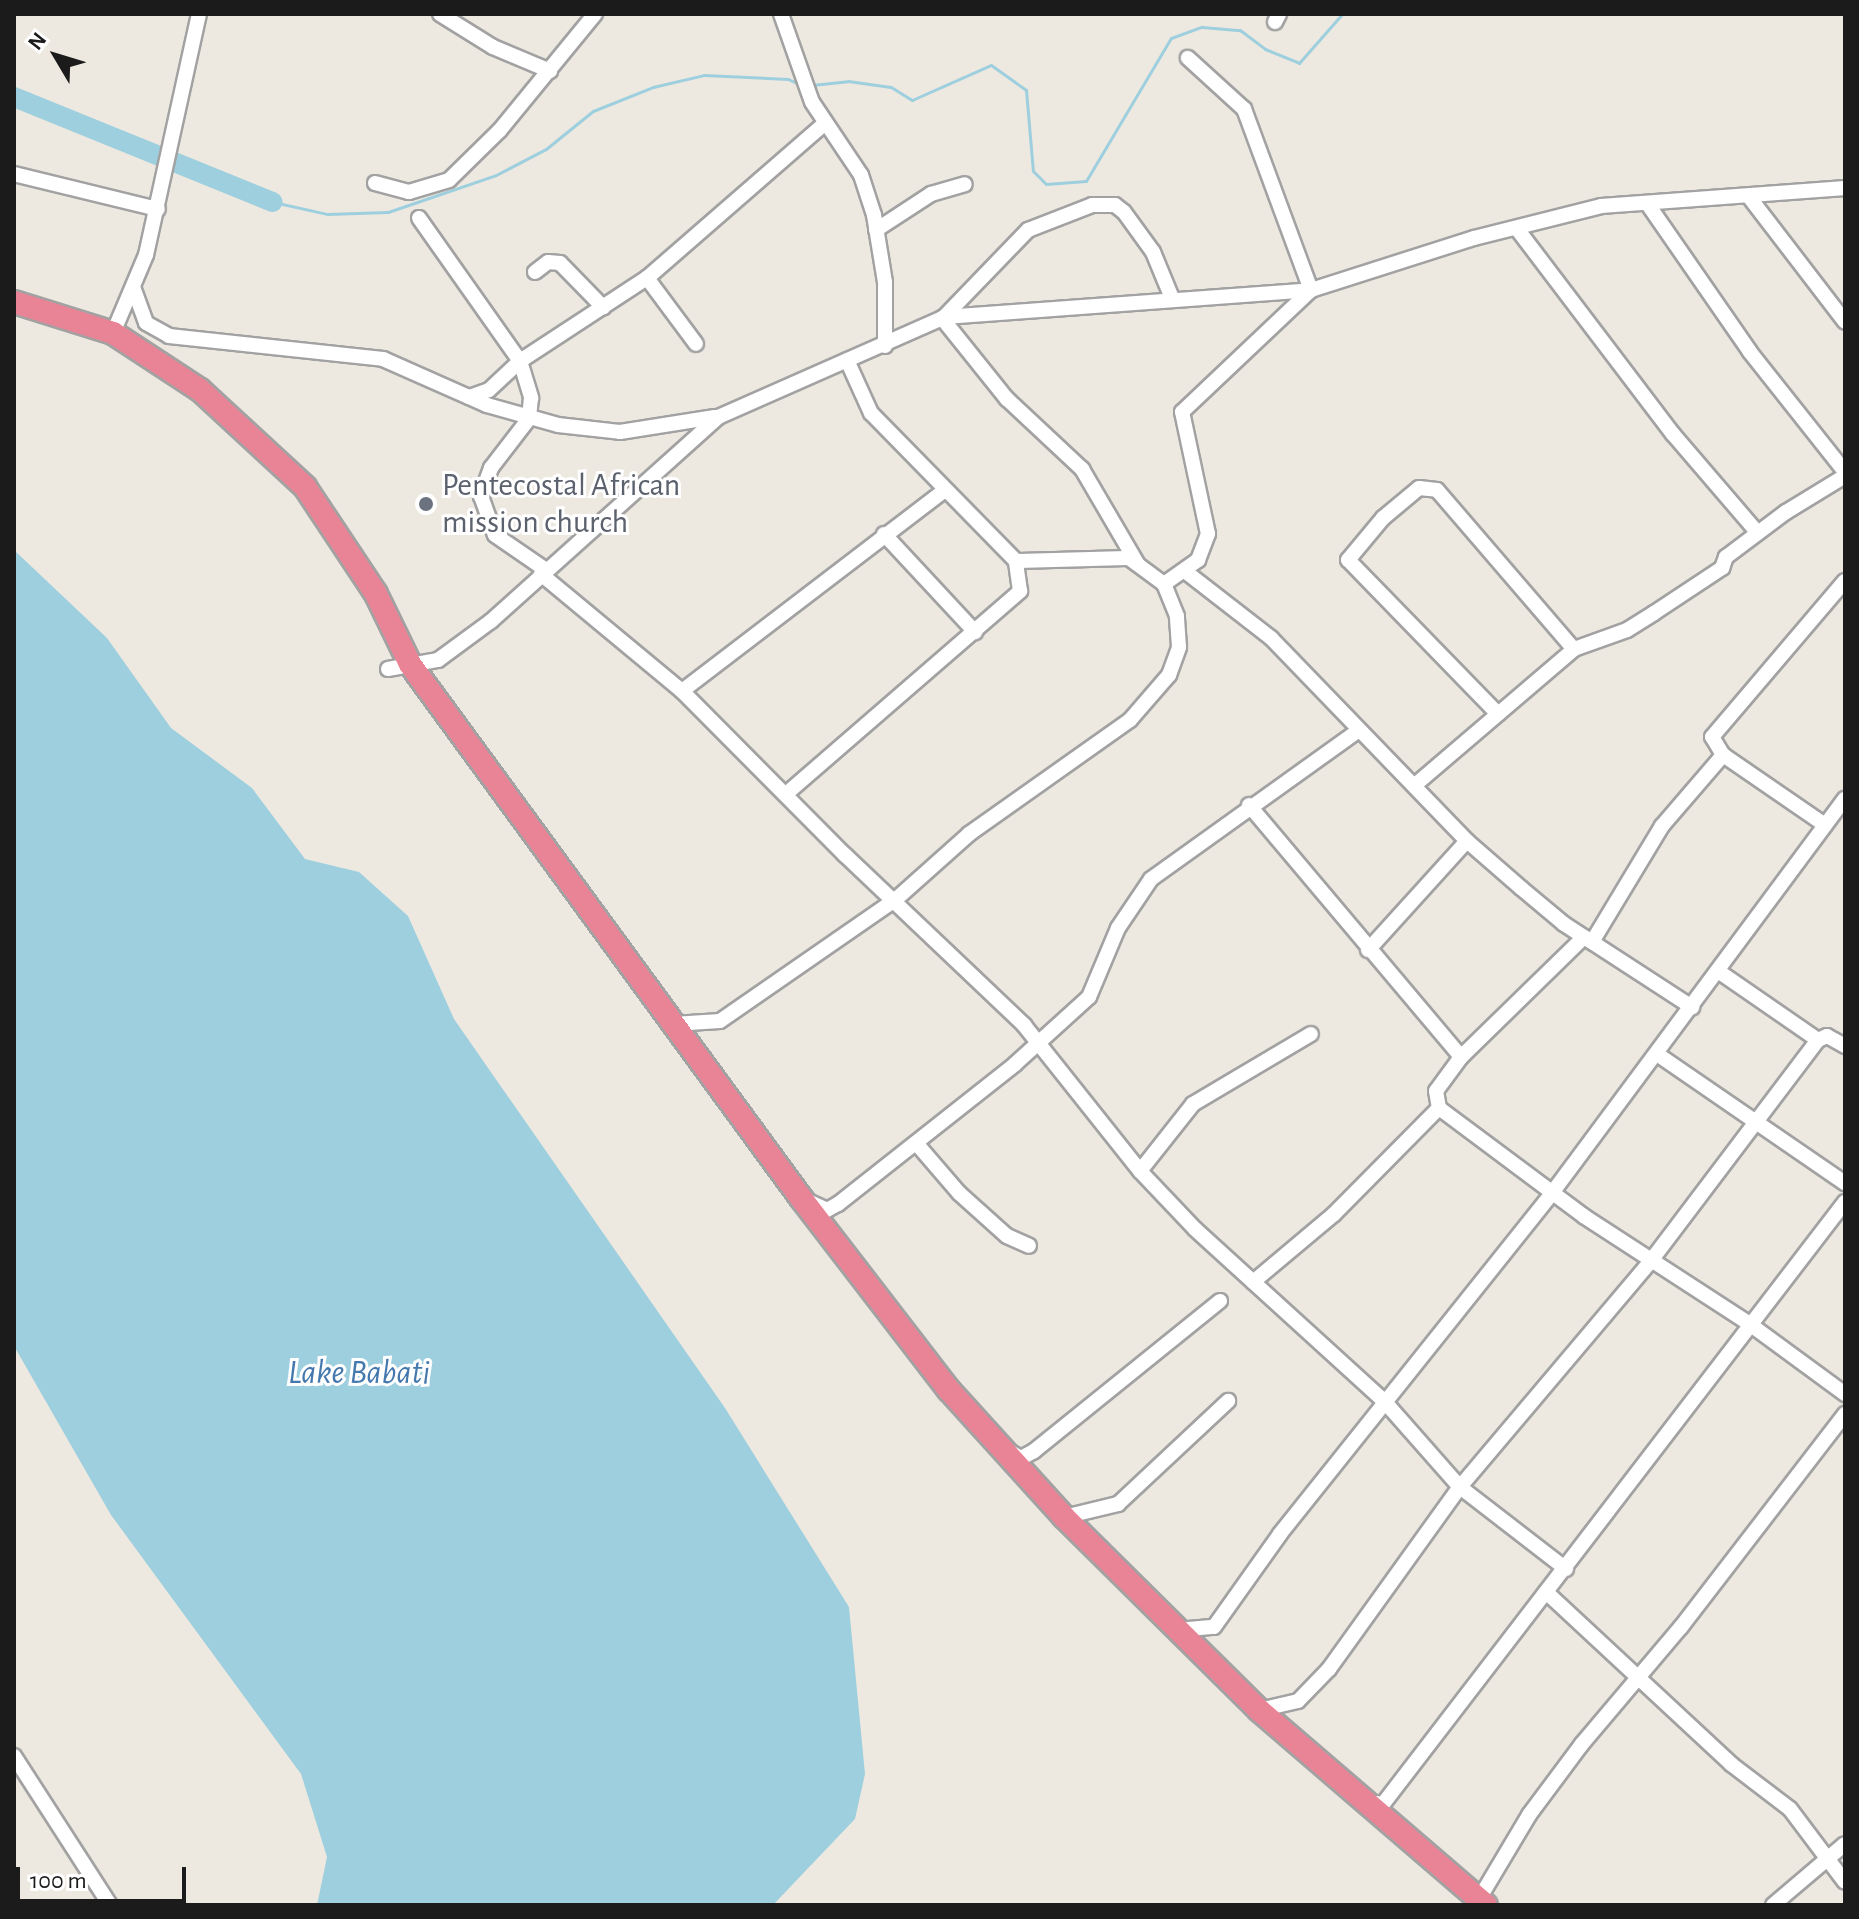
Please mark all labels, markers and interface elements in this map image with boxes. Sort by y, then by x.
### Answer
north arrow [16,16,96,96]
text: N [24,28,50,54]
place label: Pentecostal African mission church [442,467,680,542]
marker: Pentecostal African mission church [417,495,435,513]
water label: Lake Babati [288,1354,430,1394]
scale bar [20,1851,190,1901]
text: 100 m [30,1869,87,1893]

